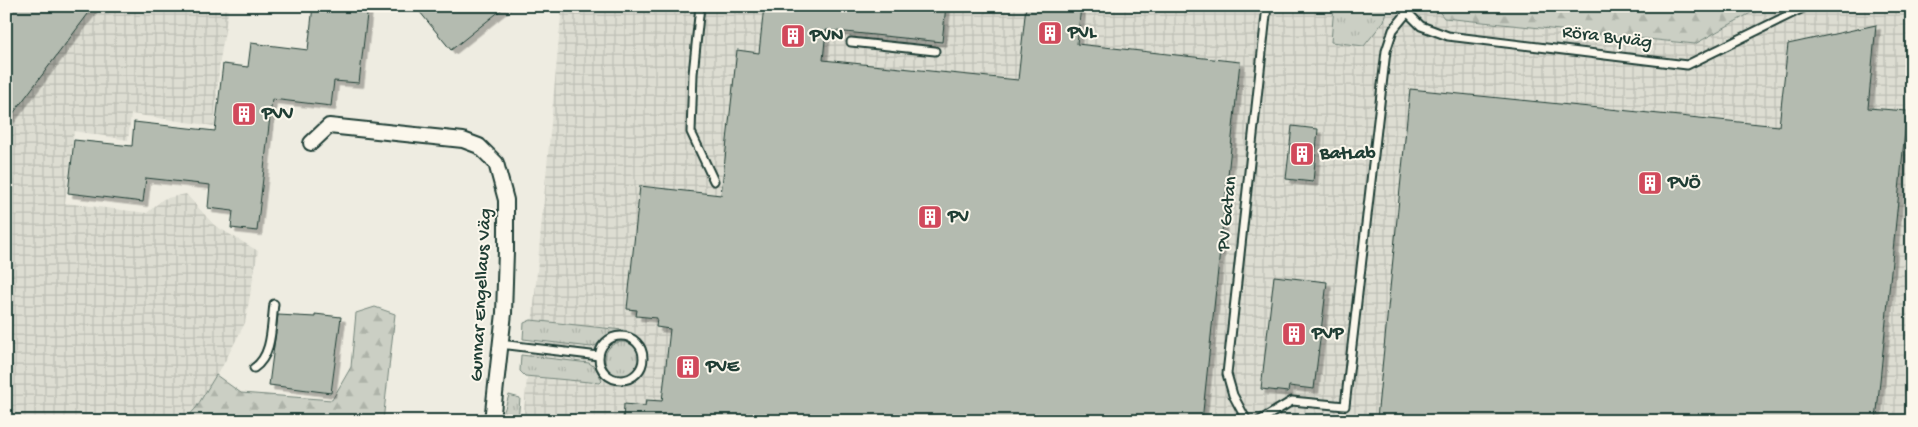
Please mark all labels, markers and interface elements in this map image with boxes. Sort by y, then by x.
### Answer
building icon: PVL [1037,20,1063,46]
street label: Röra Byväg [1561,21,1653,55]
place label: PVL [1067,22,1097,45]
building icon: PVN [780,23,806,49]
place label: PVN [809,25,843,48]
building icon: PVV [231,101,257,127]
place label: PVV [261,103,294,126]
building icon: BatLab [1289,141,1315,167]
place label: BatLab [1319,143,1376,166]
building icon: PVÖ [1637,170,1663,196]
place label: PVÖ [1667,172,1701,195]
street label: PV Gatan [1213,175,1243,254]
building icon: PV [917,204,943,230]
place label: PV [947,206,969,229]
street label: Gunnar Engellaus Väg [466,208,498,382]
building icon: PVP [1281,321,1307,347]
place label: PVP [1311,323,1345,346]
building icon: PVE [675,354,701,380]
place label: PVE [705,356,740,379]

